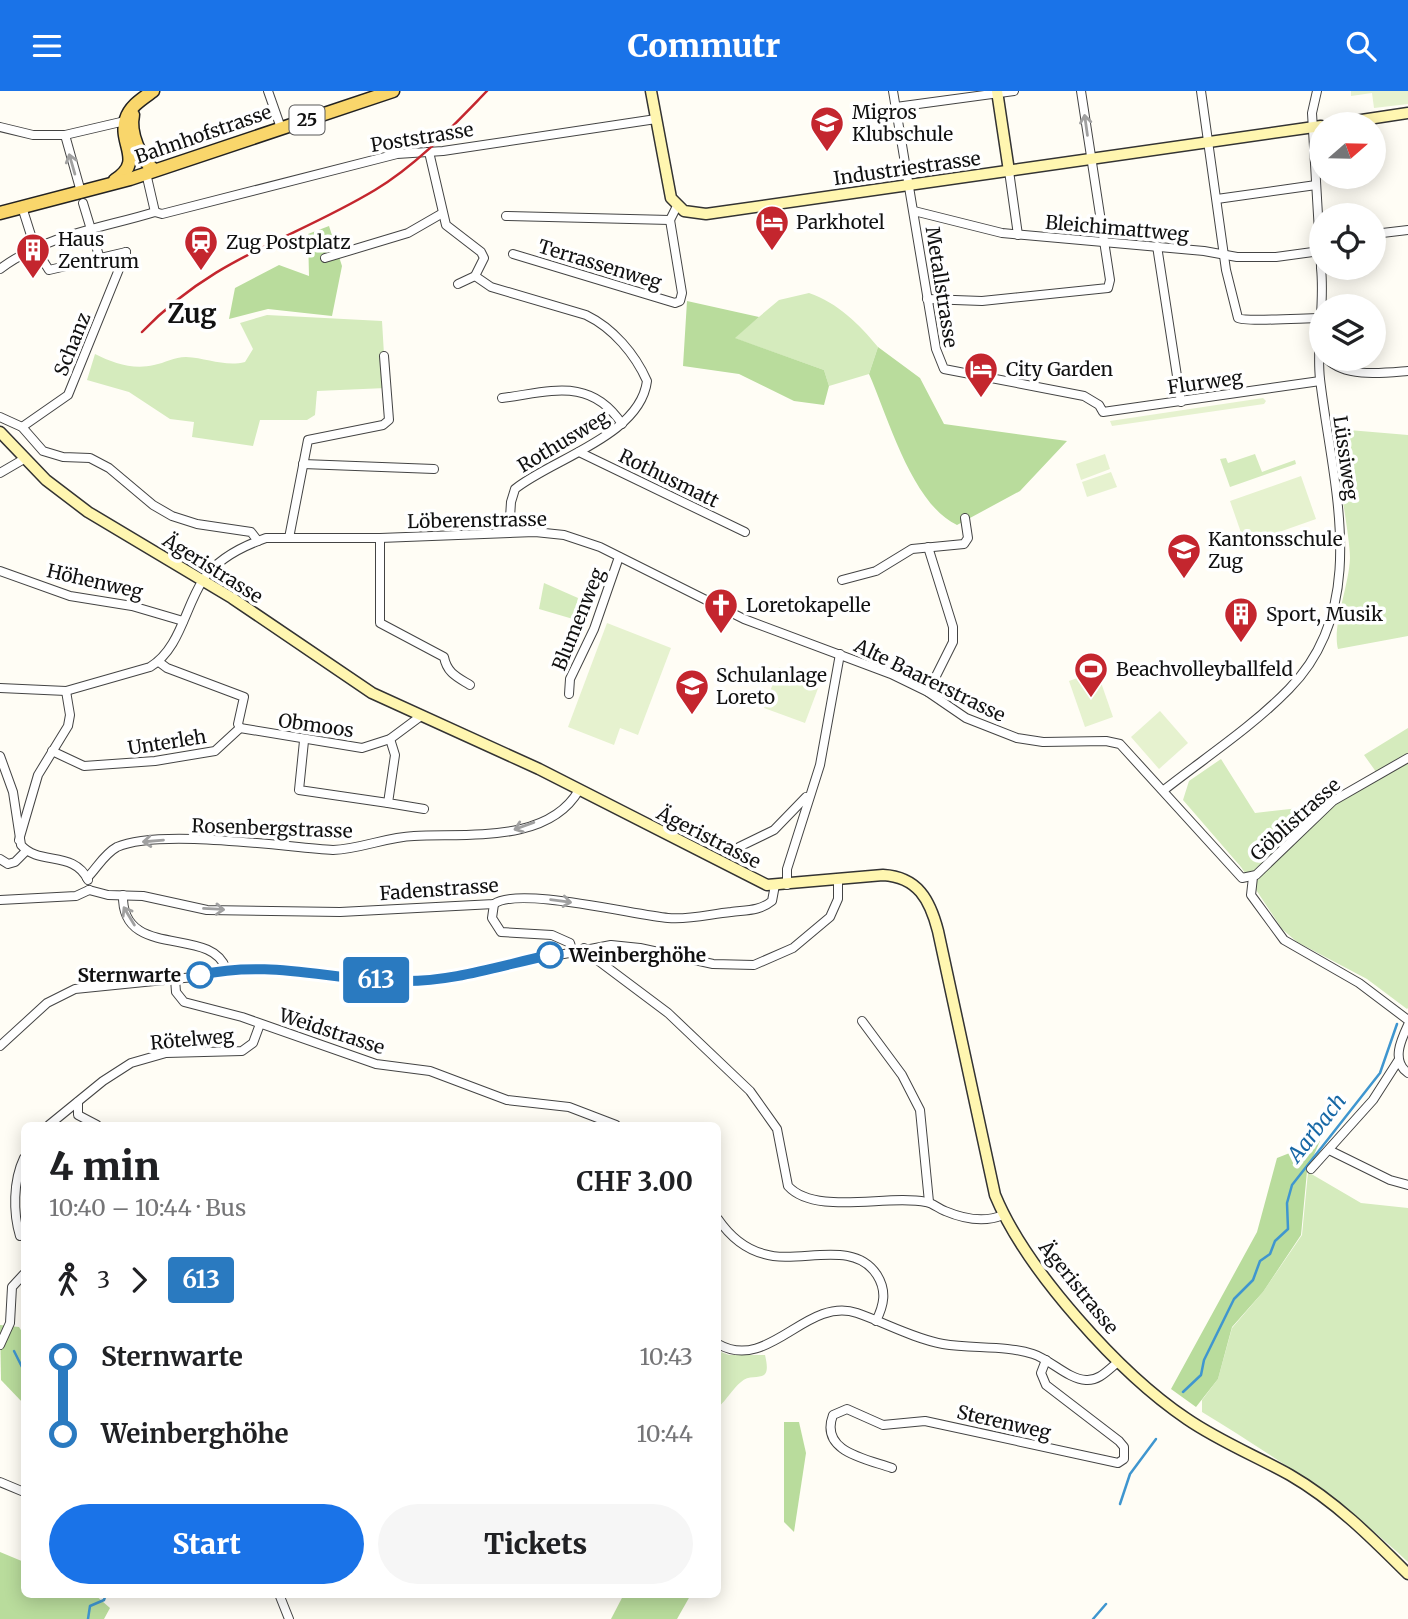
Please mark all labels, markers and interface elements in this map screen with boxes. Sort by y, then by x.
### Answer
text: Commutr [628,26,780,66]
icon: menu [28,27,66,65]
icon: search [1342,27,1380,65]
street label: Bahnhofstrasse [131,99,275,169]
place label: Migros Klubschule [852,100,953,146]
school or university icon: Migros Klubschule [808,104,846,153]
road number: 25 [290,106,324,135]
north arrow [1309,112,1386,189]
map controls [1309,112,1386,371]
one-way arrow [1079,115,1092,137]
street label: Poststrasse [369,117,475,157]
street label: Industriestrasse [832,146,982,190]
one-way arrow [65,153,78,175]
hotel icon: Parkhotel [753,203,791,252]
button: locate [1309,203,1386,280]
place label: Parkhotel [796,210,885,234]
street label: Bleichimattweg [1044,210,1190,246]
station icon: Zug Postplatz [182,223,220,272]
street label: Metallstrasse [921,225,963,349]
place label: Haus Zentrum [58,227,139,273]
place label: Zug Postplatz [226,230,351,254]
building icon: Haus Zentrum [14,231,52,280]
street label: Terrassenweg [535,234,665,294]
button: layers [1309,294,1386,371]
district label: Zug [167,297,217,330]
street label: Schanz [48,309,96,379]
hotel icon: City Garden [962,350,1000,399]
place label: City Garden [1006,357,1114,381]
street label: Flurweg [1166,365,1245,399]
street label: Rothusweg [513,404,613,478]
street label: Lüssiweg [1328,414,1364,502]
street label: Rothusmatt [615,443,724,513]
street label: Löberenstrasse [407,507,547,533]
street label: Ägeristrasse [158,527,267,608]
place label: Kantonsschule Zug [1208,527,1343,573]
school or university icon: Kantonsschule Zug [1165,531,1203,580]
street label: Höhenweg [45,558,146,604]
street label: Blumenweg [547,564,610,674]
church icon: Loretokapelle [702,586,740,635]
place label: Loretokapelle [746,593,871,617]
building icon: Sport, Musik [1222,595,1260,644]
place label: Sport, Musik [1266,602,1383,626]
street label: Alte Baarerstrasse [850,633,1009,727]
sports icon: Beachvolleyballfeld [1072,650,1110,699]
place label: Beachvolleyballfeld [1116,657,1293,681]
place label: Schulanlage Loreto [716,663,827,709]
school or university icon: Schulanlage Loreto [673,667,711,716]
street label: Obmoos [277,708,355,742]
street label: Unterleh [126,724,208,760]
street label: Göblistrasse [1245,772,1345,866]
street label: Ägeristrasse [652,800,765,873]
street label: Rosenbergstrasse [191,813,353,843]
one-way arrow [514,821,536,834]
one-way arrow [142,835,165,848]
street label: Fadenstrasse [379,873,499,905]
one-way arrow [549,895,571,908]
one-way arrow [202,903,225,916]
one-way arrow [122,907,136,927]
marker: Weinberghöhe [537,942,563,968]
place label: Weinberghöhe [568,943,706,967]
line badge: 613 [336,957,416,1003]
marker: Sternwarte [187,962,213,988]
place label: Sternwarte [77,963,181,987]
text: 613 [357,964,395,995]
street label: Weidstrasse [275,1002,388,1059]
street label: Rötelweg [149,1023,235,1055]
water label: Aarbach [1280,1088,1352,1169]
text: 4 min [49,1143,160,1190]
text: CHF 3.00 [577,1165,693,1198]
text: 10:40 – 10:44 · Bus [49,1193,246,1222]
street label: Ägeristrasse [1033,1235,1124,1339]
icon: walk [49,1261,87,1299]
icon: forward [120,1261,158,1299]
text: 613 [182,1264,220,1295]
text: 3 [97,1265,110,1294]
text: Sternwarte [101,1340,243,1373]
text: 10:43 [639,1342,693,1371]
street label: Sterenweg [955,1400,1054,1445]
text: Weinberghöhe [101,1417,289,1450]
text: 10:44 [636,1419,693,1448]
button: Start [49,1504,364,1584]
button: Tickets [378,1504,693,1584]

